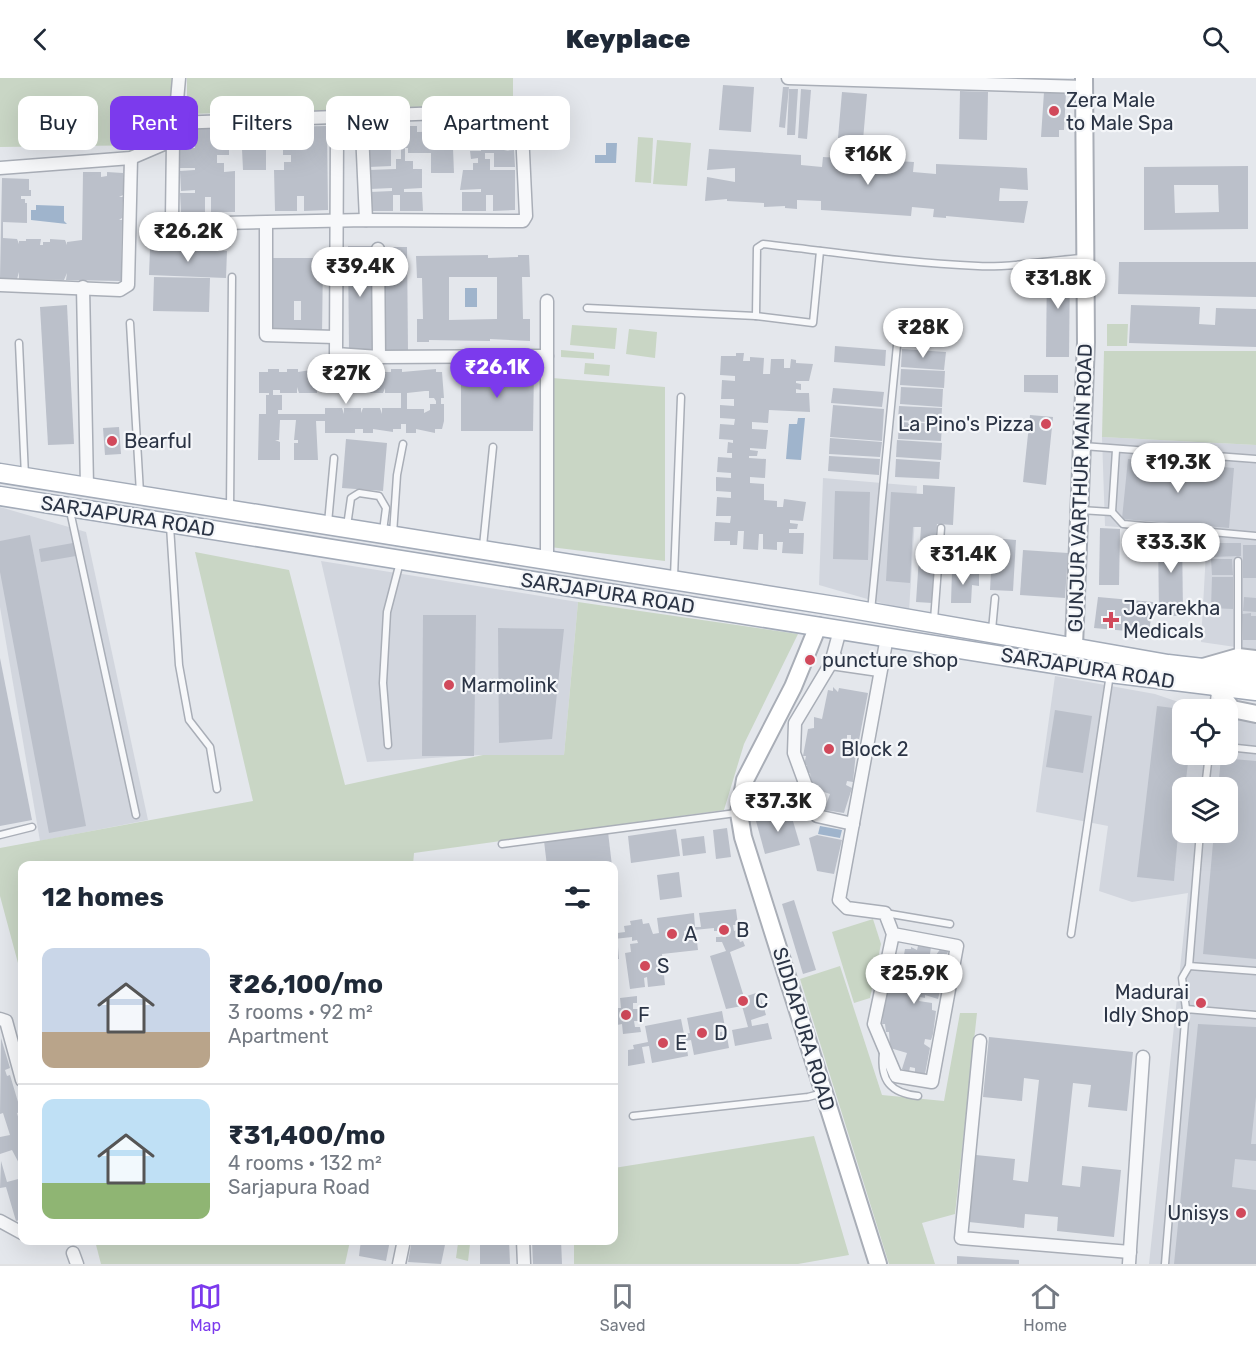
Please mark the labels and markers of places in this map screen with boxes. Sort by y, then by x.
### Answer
place label: Zera Male to Male Spa [1066,88,1173,135]
marker: Zera Male to Male Spa [1047,104,1061,118]
pin: ₹16K [832,135,904,186]
pin: ₹26.2K [139,212,237,263]
pin: ₹39.4K [311,247,409,298]
pin: ₹31.8K [1009,259,1107,310]
pin: ₹28K [887,308,959,359]
pin: ₹26.1K [448,348,546,399]
pin: ₹27K [310,354,382,405]
place label: La Pino's Pizza [898,412,1034,436]
marker: La Pino's Pizza [1039,417,1053,431]
place label: Bearful [124,429,192,453]
marker: Bearful [105,434,119,448]
pin: ₹19.3K [1129,443,1227,494]
pin: ₹33.3K [1122,523,1220,574]
pin: ₹31.4K [914,535,1012,586]
place label: Jayarekha Medicals [1123,596,1220,643]
marker: Jayarekha Medicals [1104,613,1118,627]
place label: puncture shop [822,648,958,672]
marker: puncture shop [803,653,817,667]
place label: Marmolink [461,673,558,697]
marker: Marmolink [442,678,456,692]
place label: Block 2 [841,737,909,761]
marker: Block 2 [822,742,836,756]
pin: ₹37.3K [729,782,827,833]
place label: B [736,918,749,942]
place label: A [684,922,697,946]
marker: B [717,923,731,937]
marker: A [665,927,679,941]
place label: S [657,954,669,978]
pin: ₹25.9K [865,954,963,1005]
marker: S [638,959,652,973]
place label: Madurai Idly Shop [1103,980,1189,1027]
place label: C [755,989,768,1013]
marker: C [736,994,750,1008]
marker: Madurai Idly Shop [1194,996,1208,1010]
place label: F [638,1003,650,1027]
marker: F [619,1008,633,1022]
place label: D [714,1021,728,1045]
marker: D [695,1026,709,1040]
place label: E [675,1031,687,1055]
marker: E [656,1036,670,1050]
place label: Unisys [1167,1201,1229,1225]
marker: Unisys [1234,1206,1248,1220]

